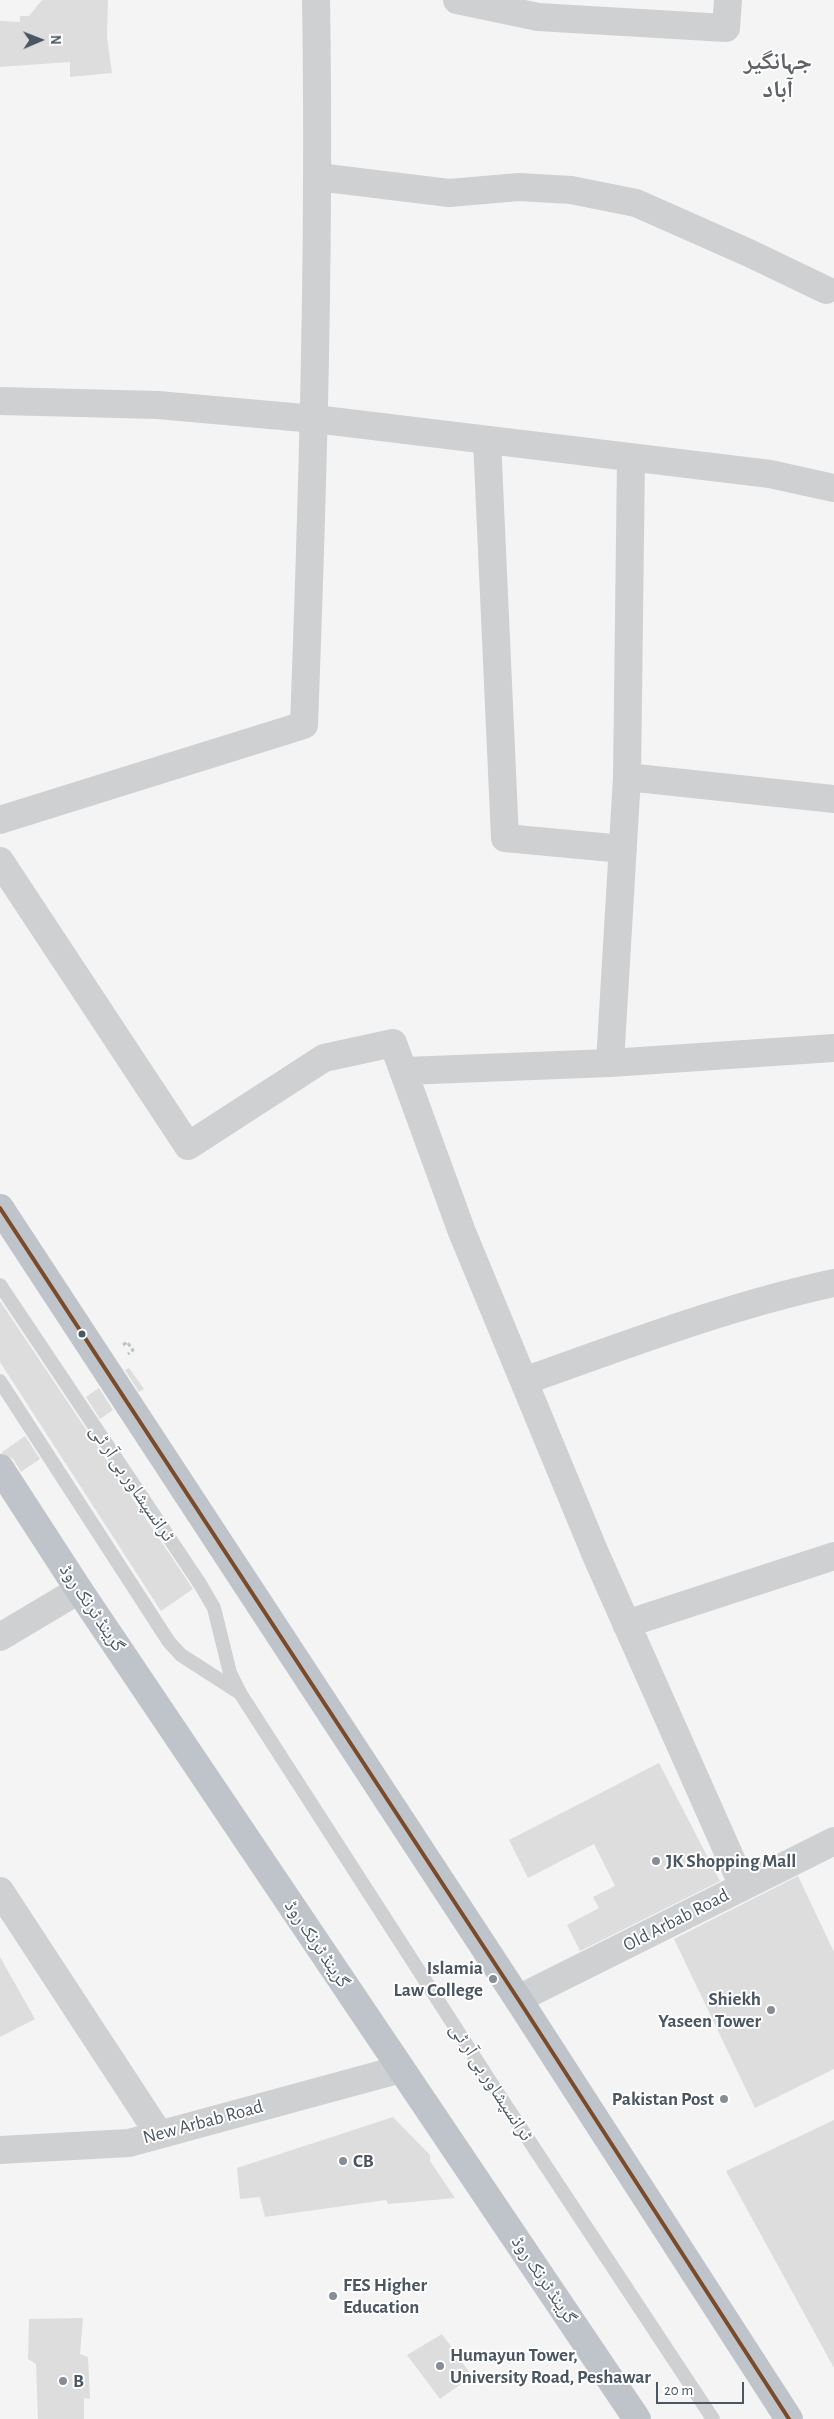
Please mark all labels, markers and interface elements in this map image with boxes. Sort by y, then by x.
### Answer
north arrow [15,15,65,65]
text: N [48,35,62,45]
district label: جہانگیر آباد [744,48,812,104]
unlabelled marker [77,1329,87,1339]
street label: ٹرانسپشاور بی آر ٹی [84,1420,180,1546]
street label: گرینڈ ٹرنک روڈ [54,1560,130,1656]
place label: JK Shopping Mall [666,1850,796,1872]
marker: JK Shopping Mall [650,1855,662,1867]
street label: Old Arbab Road [619,1884,733,1956]
street label: گرینڈ ٹرنک روڈ [279,1896,355,1992]
place label: Islamia Law College [394,1957,483,2001]
marker: Islamia Law College [487,1973,499,1985]
place label: Shiekh Yaseen Tower [658,1988,761,2032]
marker: Shiekh Yaseen Tower [765,2004,777,2016]
street label: ٹرانسپشاور بی آر ٹی [444,2019,538,2145]
place label: Pakistan Post [612,2088,714,2110]
marker: Pakistan Post [718,2093,730,2105]
street label: New Arbab Road [140,2095,266,2149]
place label: CB [353,2150,374,2172]
marker: CB [337,2155,349,2167]
street label: گرینڈ ٹرنک روڈ [506,2232,582,2328]
place label: FES Higher Education [343,2274,427,2318]
marker: FES Higher Education [327,2290,339,2302]
place label: Humayun Tower, University Road, Peshawar [450,2344,651,2388]
marker: Humayun Tower, University Road, Peshawar [434,2360,446,2372]
place label: B [73,2370,84,2392]
scale bar [659,2372,746,2404]
marker: B [57,2375,69,2387]
text: 20 m [664,2383,693,2398]

